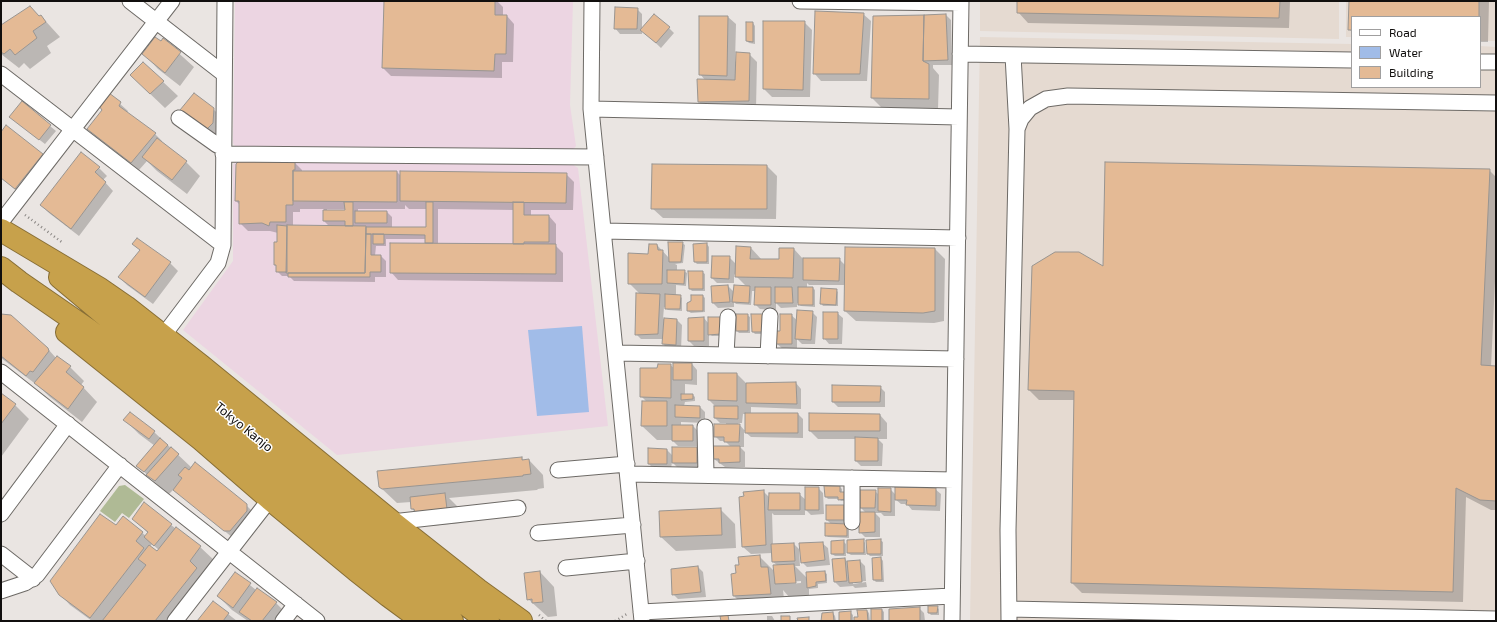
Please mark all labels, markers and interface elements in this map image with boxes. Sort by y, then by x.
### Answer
legend [1351,16,1481,88]
text: Road [1389,25,1417,39]
text: Water [1389,45,1423,59]
text: Building [1389,65,1433,79]
street label: Tokyo Kanjo [212,399,276,455]

